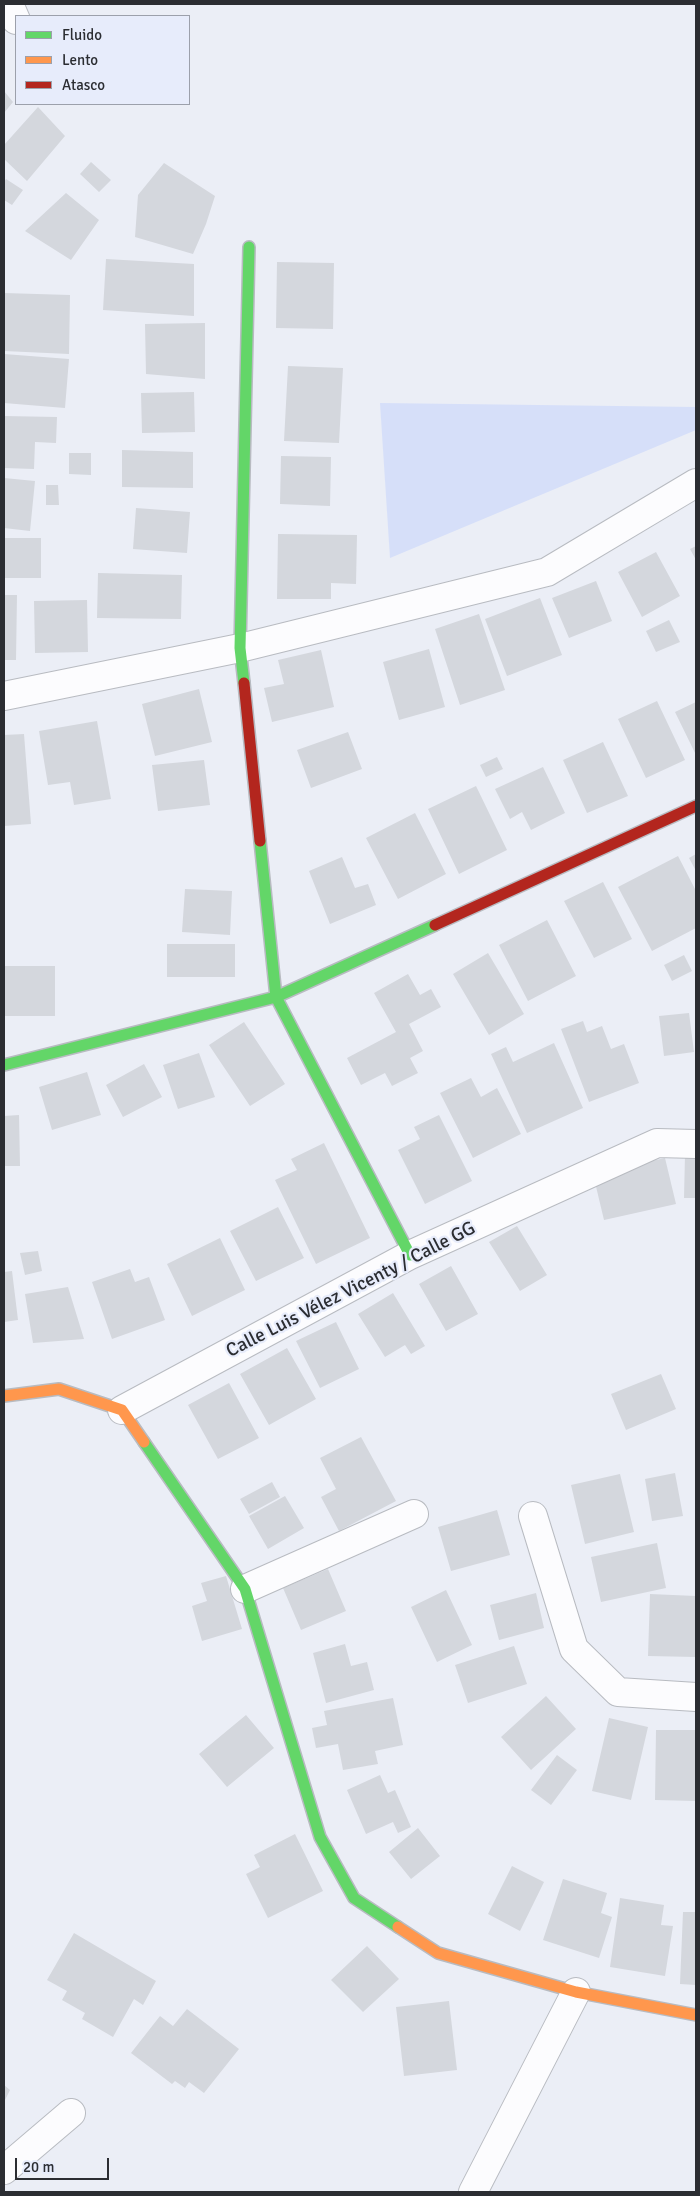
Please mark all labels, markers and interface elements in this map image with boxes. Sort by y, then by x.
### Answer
legend [15,15,190,105]
text: Fluido [62,26,102,44]
text: Lento [62,51,98,69]
text: Atasco [62,76,105,94]
street label: Calle Luis Vélez Vicenty / Calle GG [223,1217,479,1363]
scale bar [18,2148,111,2180]
text: 20 m [23,2158,54,2176]

